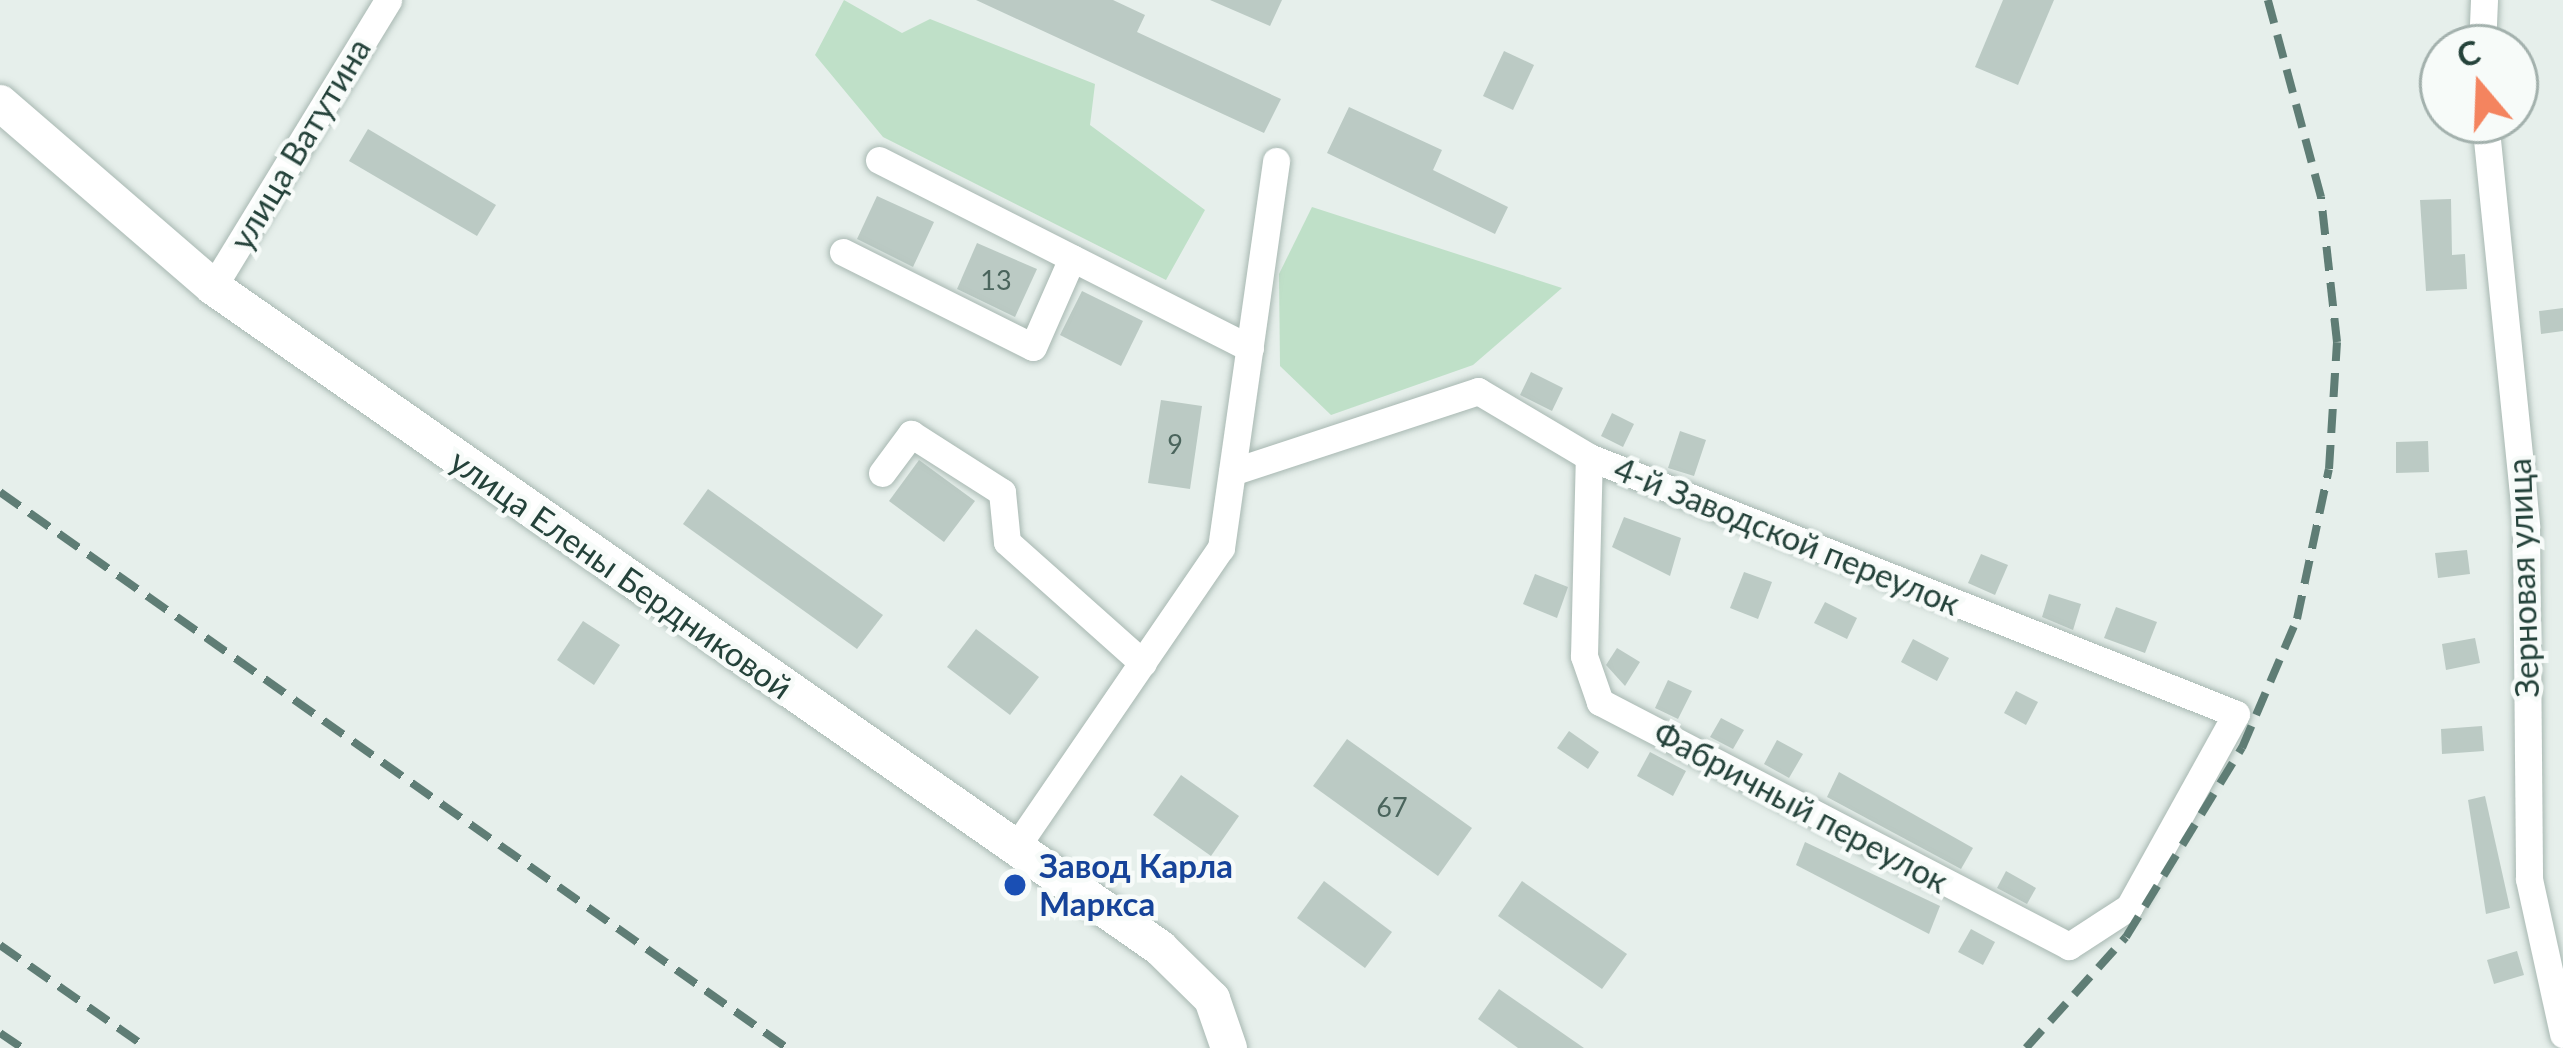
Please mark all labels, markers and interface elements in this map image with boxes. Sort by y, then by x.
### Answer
north arrow [2419,24,2539,144]
text: С [2451,30,2485,75]
street label: улица Ватутина [221,31,379,257]
house number: 13 [980,264,1012,296]
house number: 9 [1167,428,1183,460]
street label: улица Елены Бердниковой [443,441,799,707]
street label: 4-й Заводской переулок [1609,449,1965,623]
street label: Зерновая улица [2499,458,2547,698]
street label: Фабричный переулок [1647,713,1955,901]
house number: 67 [1376,791,1408,823]
place label: Завод Карла Маркса [1039,846,1233,924]
marker: Завод Карла Маркса [1002,872,1028,898]

